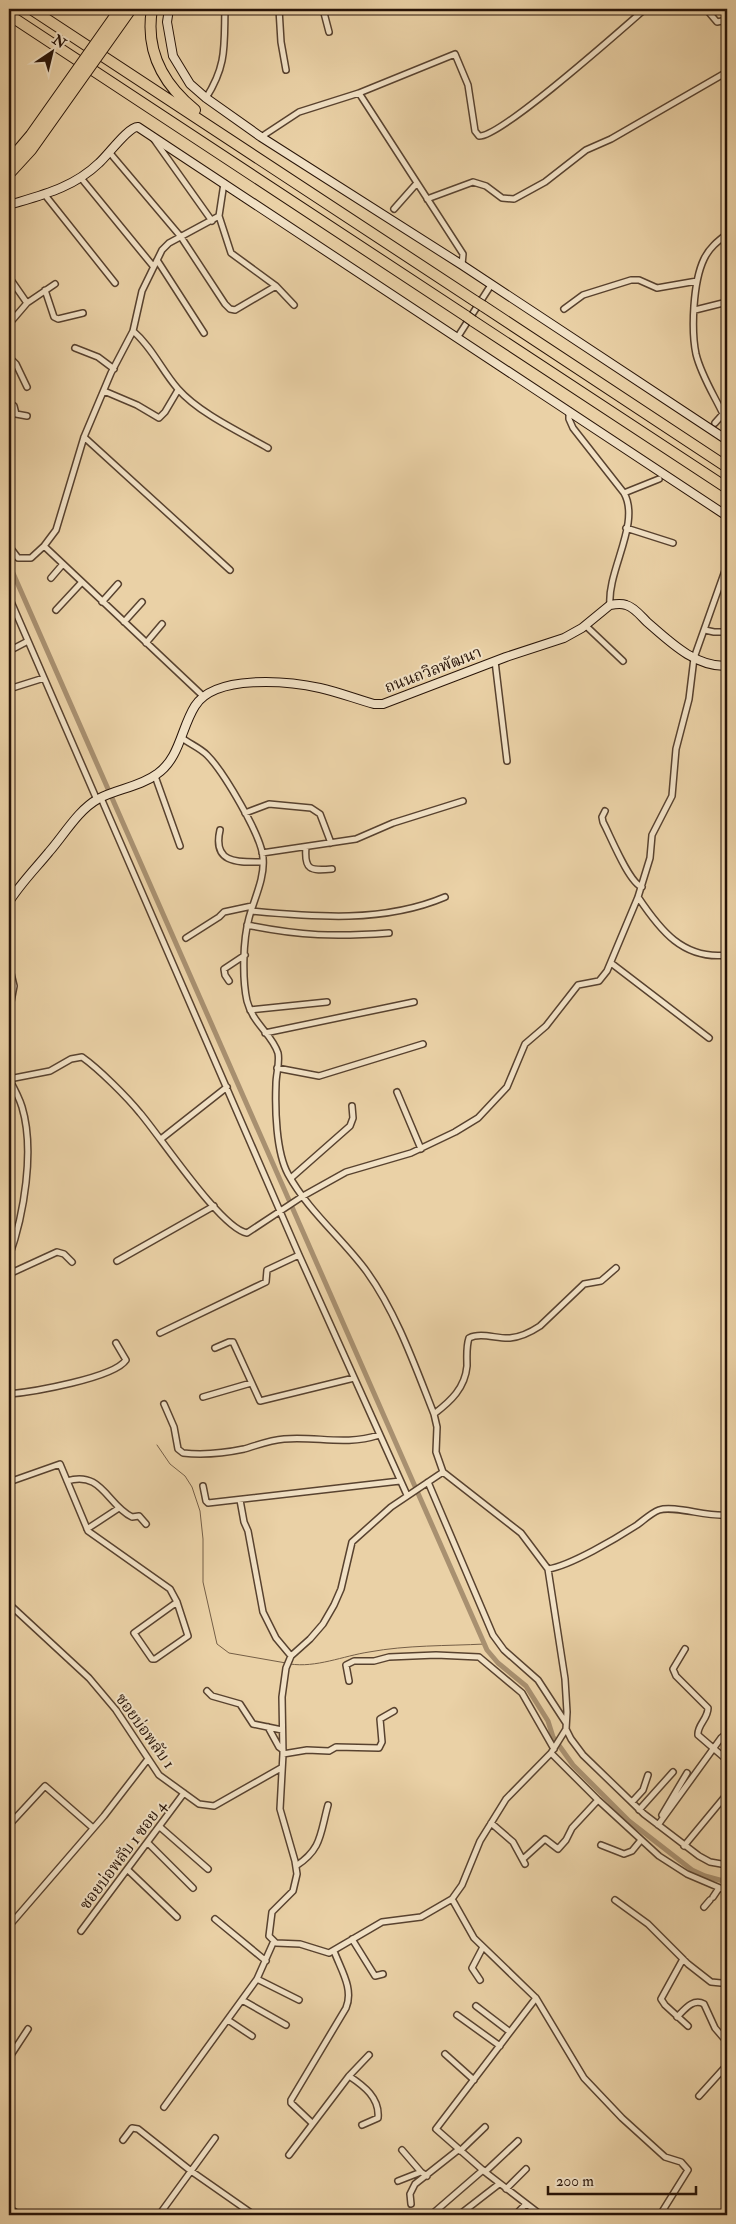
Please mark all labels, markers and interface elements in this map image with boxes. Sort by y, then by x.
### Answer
north arrow [28,28,78,78]
text: N [48,31,70,53]
street label: ถนนถวิลพัฒนา [382,642,484,698]
street label: ซอยบ่อพลับ 1 [111,1689,179,1773]
street label: ซอยบ่อพลับ 1 ซอย 4 [75,1795,172,1914]
scale bar [548,2164,696,2196]
text: 200 m [556,2172,594,2191]

